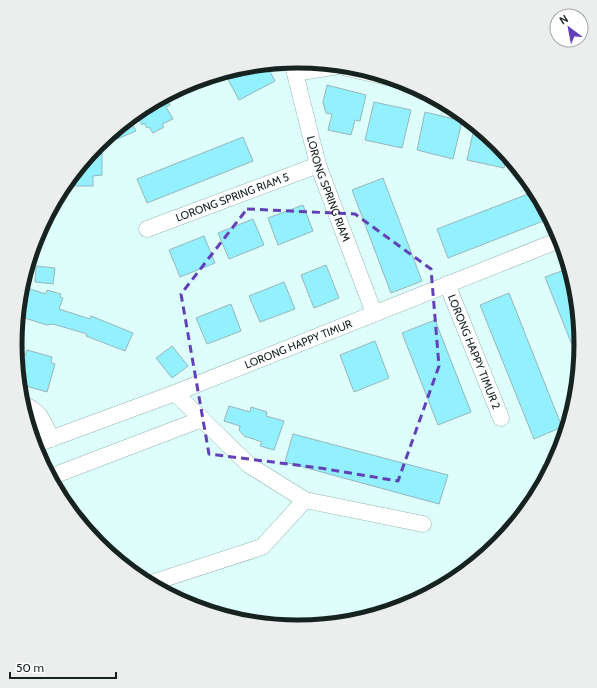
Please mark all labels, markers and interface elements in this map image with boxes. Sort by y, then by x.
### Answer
north arrow [549,8,589,48]
text: N [557,12,571,28]
street label: LORONG SPRING RIAM [304,134,353,244]
street label: LORONG SPRING RIAM 5 [174,170,291,225]
street label: LORONG HAPPY TIMUR 2 [445,292,504,411]
street label: LORONG HAPPY TIMUR [243,316,354,372]
scale bar [10,654,116,680]
text: 50 m [16,660,44,675]

